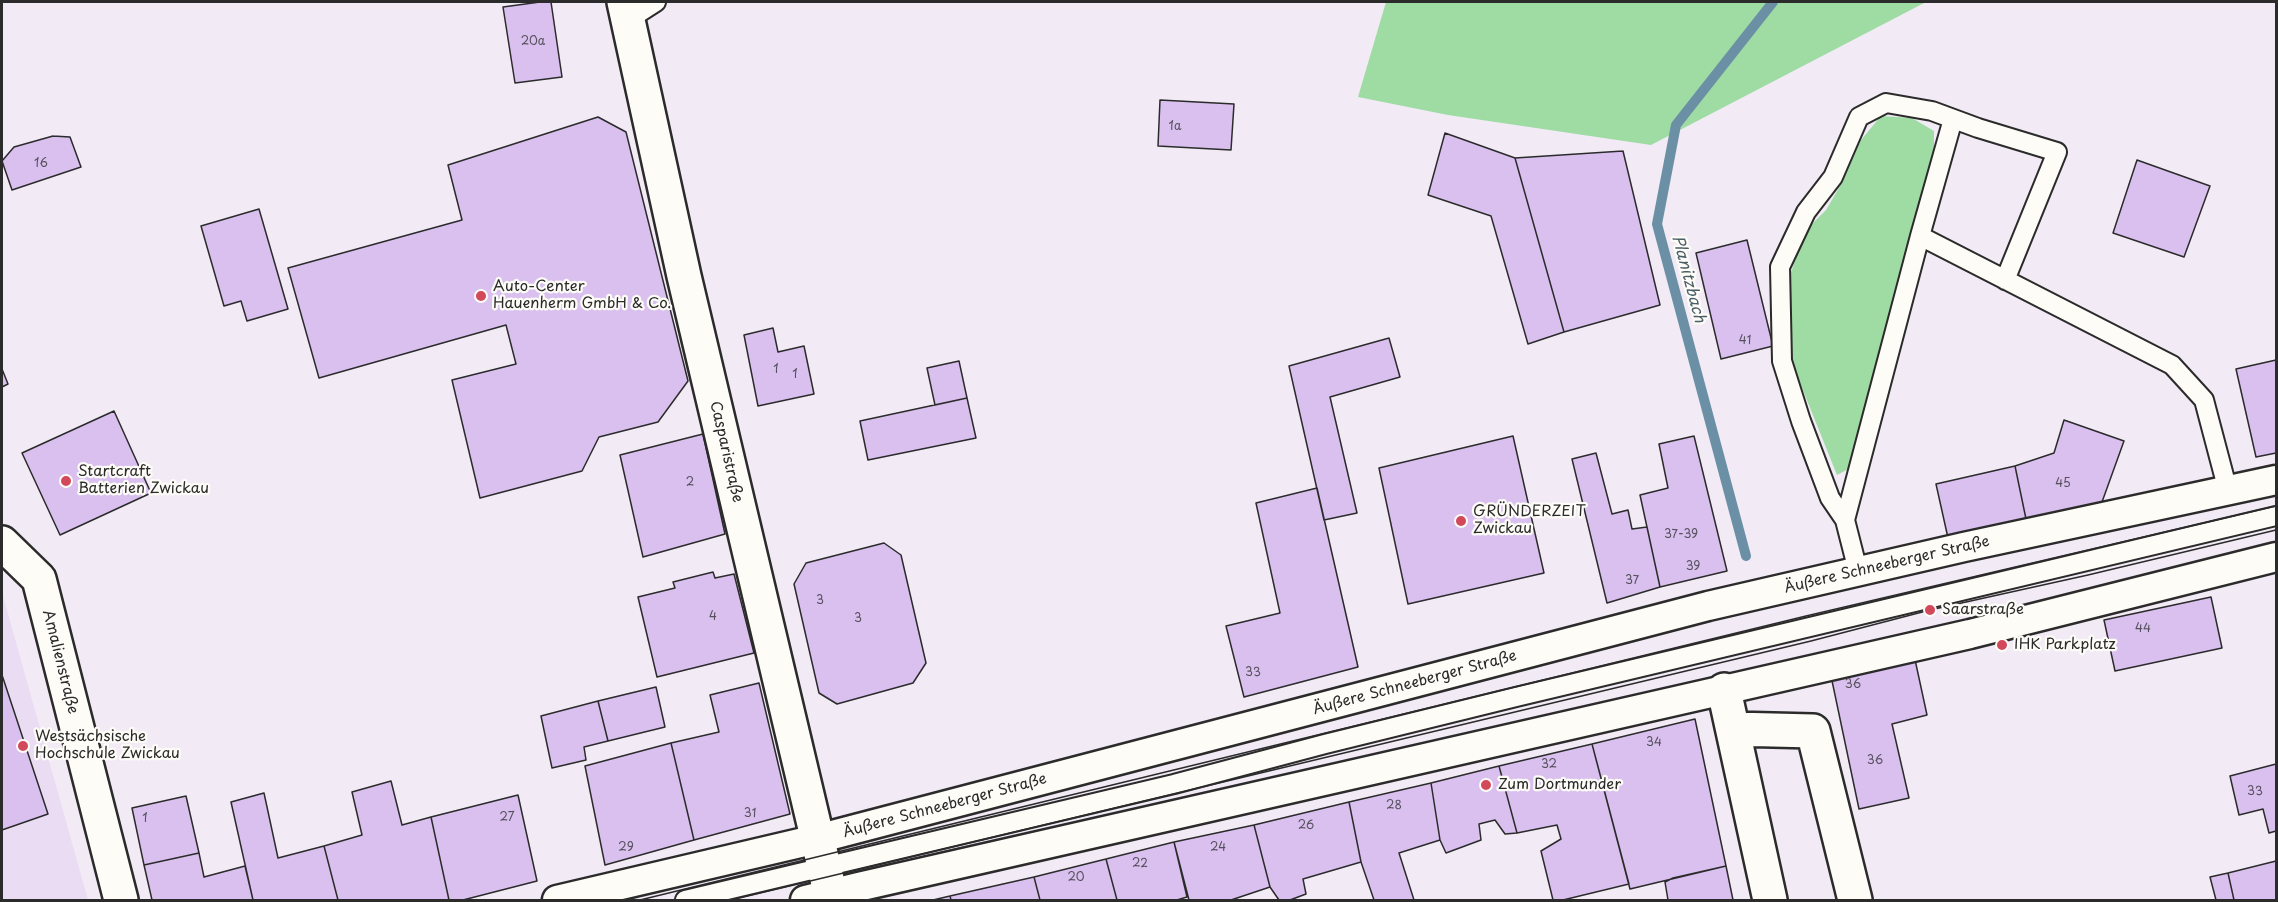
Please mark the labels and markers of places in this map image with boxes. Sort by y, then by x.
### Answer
place label: Auto-Center Hauenherm GmbH & Co. [493,278,671,313]
marker: Auto-Center Hauenherm GmbH & Co. [474,289,488,303]
place label: Startcraft Batterien Zwickau [78,463,209,498]
marker: Startcraft Batterien Zwickau [59,474,73,488]
place label: GRÜNDERZEIT Zwickau [1473,503,1586,538]
marker: GRÜNDERZEIT Zwickau [1454,514,1468,528]
place label: Saarstraße [1942,601,2024,619]
marker: Saarstraße [1923,603,1937,617]
place label: IHK Parkplatz [2014,636,2116,654]
marker: IHK Parkplatz [1995,638,2009,652]
place label: Westsächsische Hochschule Zwickau [35,728,180,763]
marker: Westsächsische Hochschule Zwickau [16,739,30,753]
place label: Zum Dortmunder [1498,776,1621,794]
marker: Zum Dortmunder [1479,778,1493,792]

